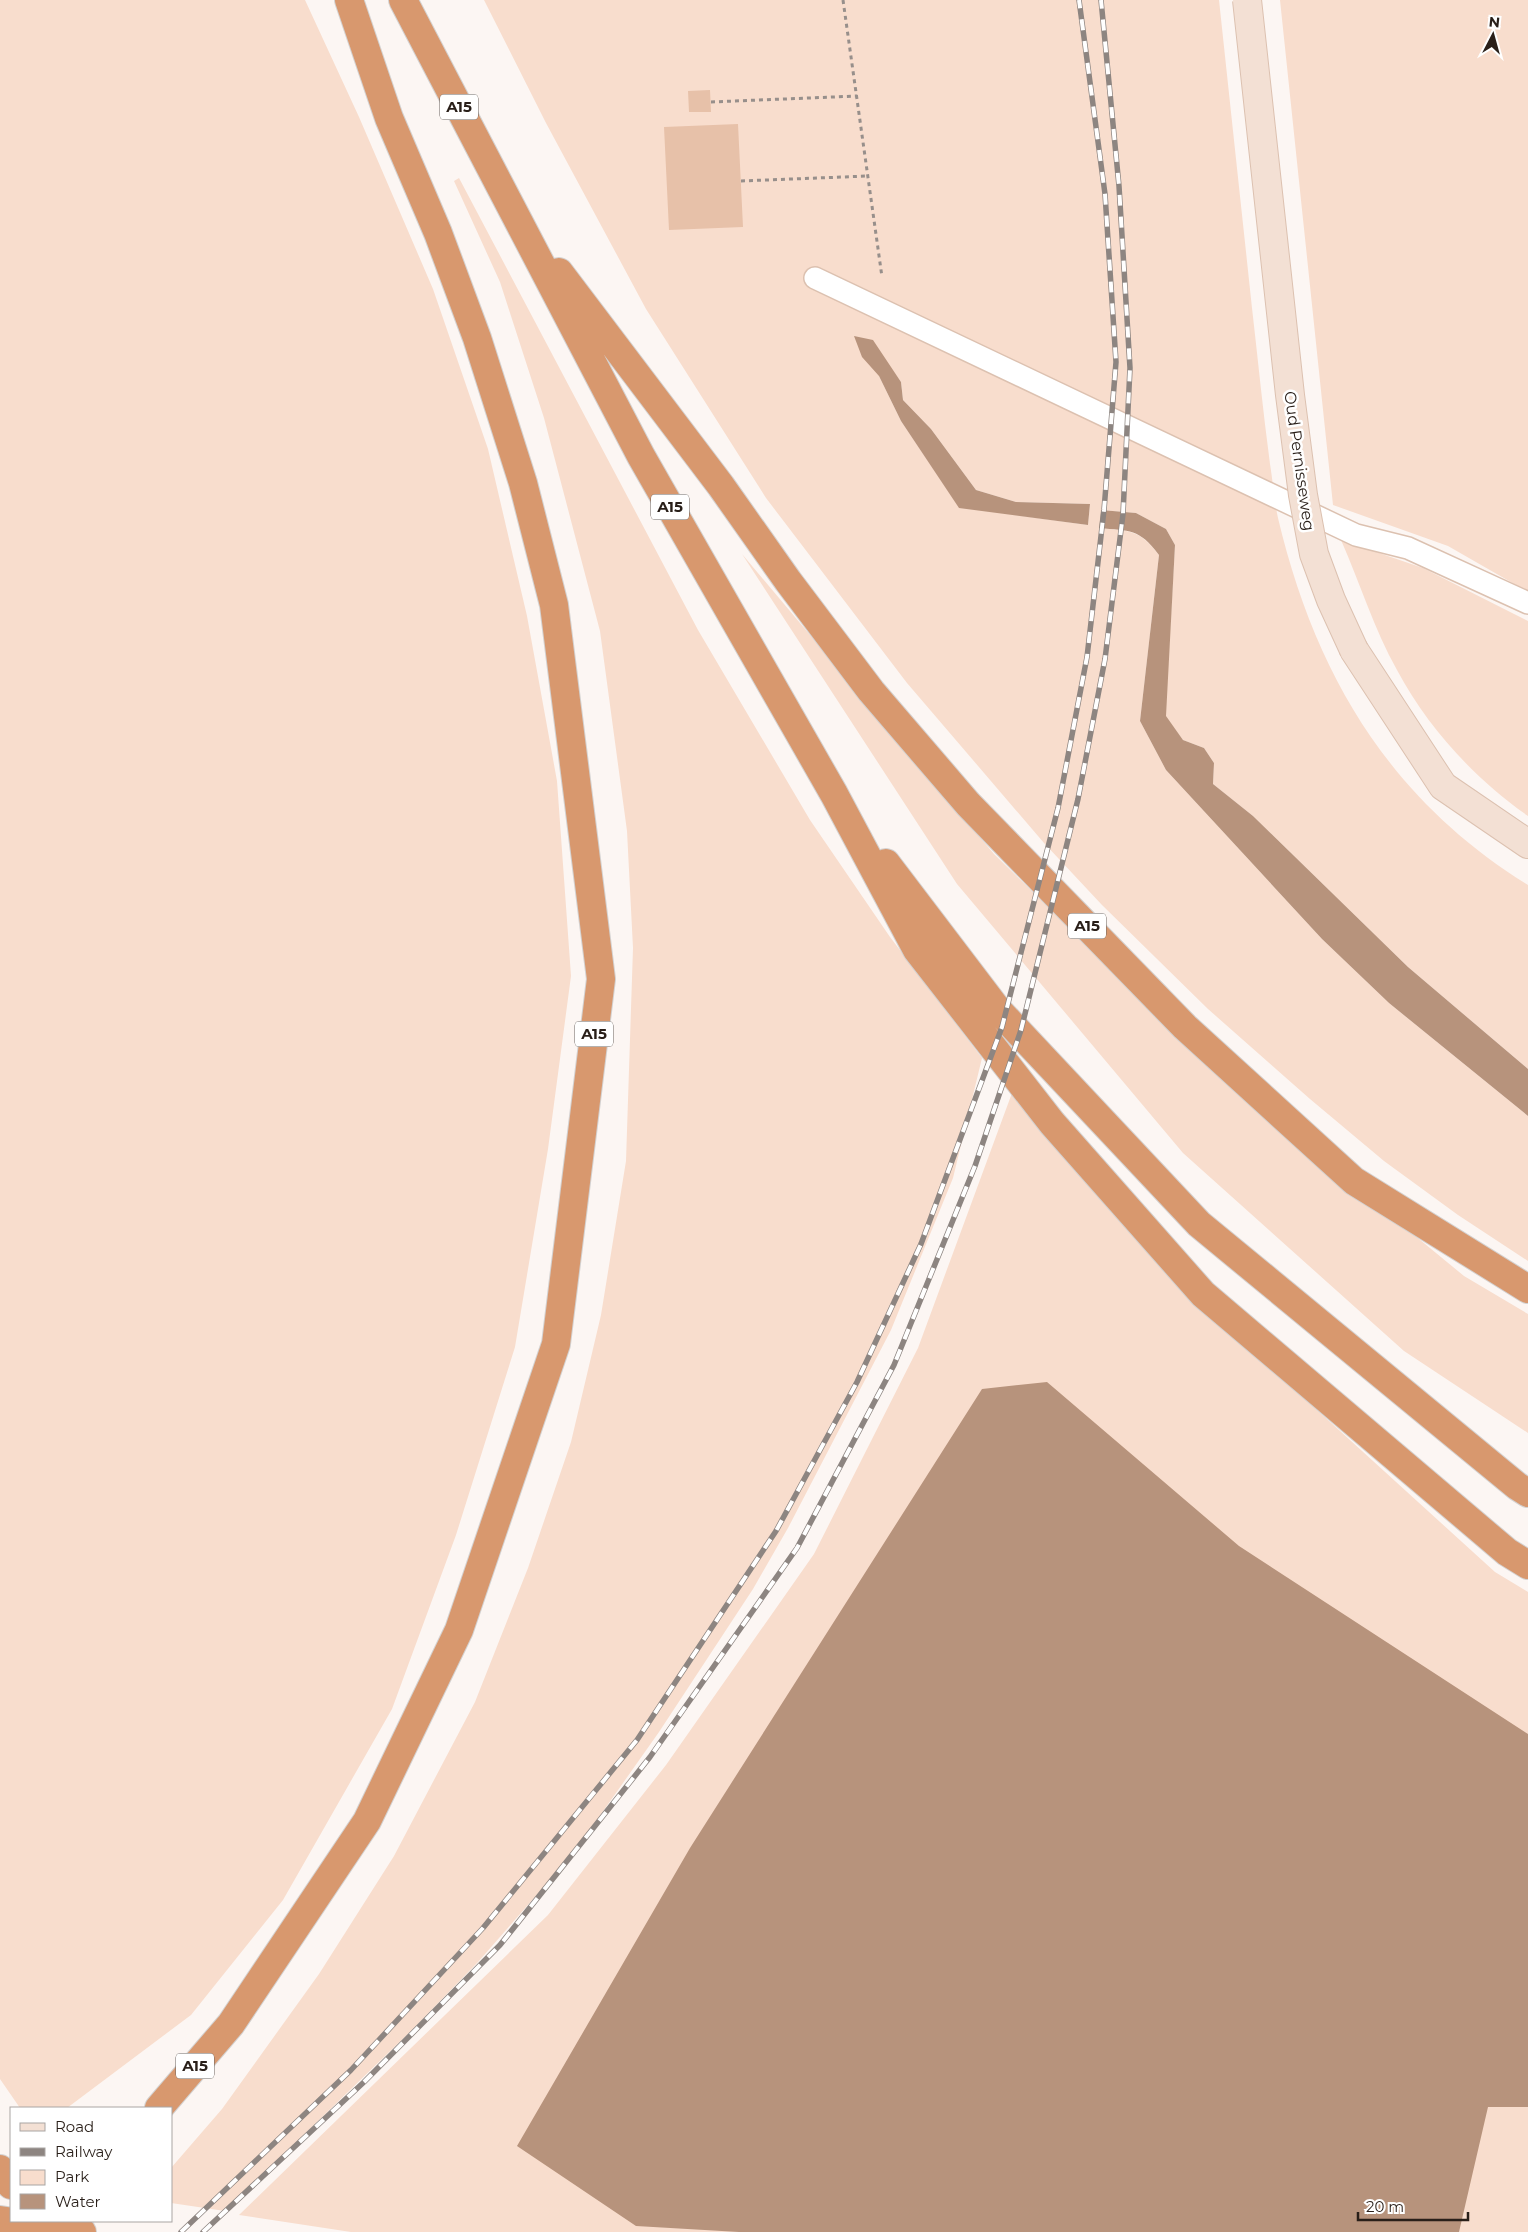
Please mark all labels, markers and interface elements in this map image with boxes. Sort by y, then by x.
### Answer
north arrow [1468,10,1518,60]
text: N [1488,13,1501,32]
road number: A15 [440,94,478,120]
street label: Oud Pernisseweg [1280,390,1319,532]
road number: A15 [651,494,689,520]
road number: A15 [1068,914,1106,938]
road number: A15 [575,1022,613,1046]
road number: A15 [176,2054,214,2078]
legend [10,2107,172,2222]
text: Road [55,2117,94,2136]
text: Railway [55,2142,113,2161]
text: Park [55,2167,89,2186]
scale bar [1358,2190,1468,2222]
text: Water [55,2192,101,2211]
text: 20 m [1366,2197,1404,2216]

